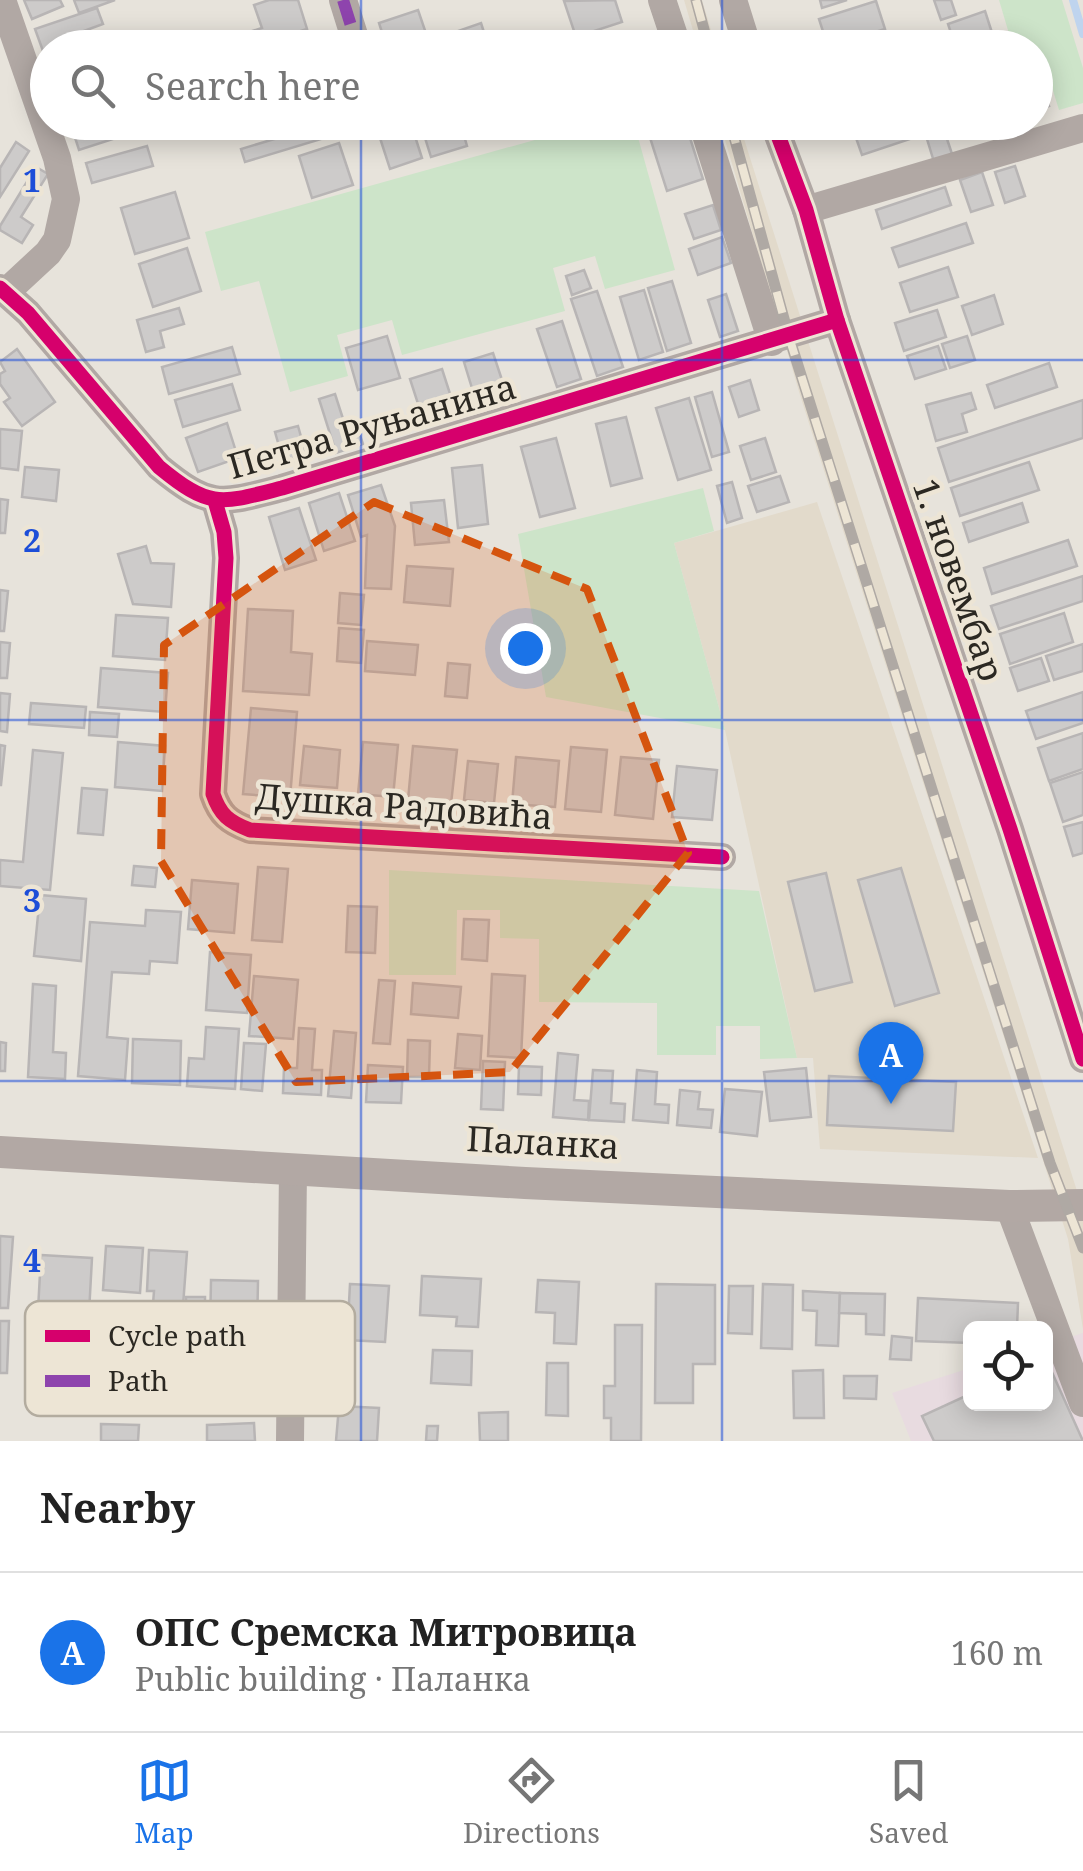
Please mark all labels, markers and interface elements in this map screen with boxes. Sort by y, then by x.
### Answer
search box [30,30,1053,140]
icon: search [65,58,120,113]
text: Search here [145,59,361,111]
text: 1 [23,158,41,201]
street label: Петра Руњанина [222,362,521,489]
street label: 1. новембар [903,472,1016,687]
text: 2 [23,518,41,561]
your location [500,623,551,674]
street label: Душка Радовића [254,772,554,839]
text: 3 [23,878,41,921]
pin: A [858,1022,924,1104]
street label: Паланка [465,1114,621,1169]
text: 4 [23,1238,41,1281]
legend [25,1301,355,1416]
text: Cycle path [108,1316,246,1354]
map controls [963,1321,1053,1411]
button: locate [963,1321,1053,1411]
text: Path [108,1361,168,1399]
text: Nearby [40,1478,195,1535]
text: ОПС Сремска Митровица [135,1605,637,1657]
text: A [60,1631,85,1674]
text: 160 m [951,1631,1043,1674]
text: Public building · Паланка [135,1657,531,1700]
tab: Map [135,1753,194,1851]
tab: Directions [463,1753,600,1851]
tab: Saved [869,1753,948,1851]

